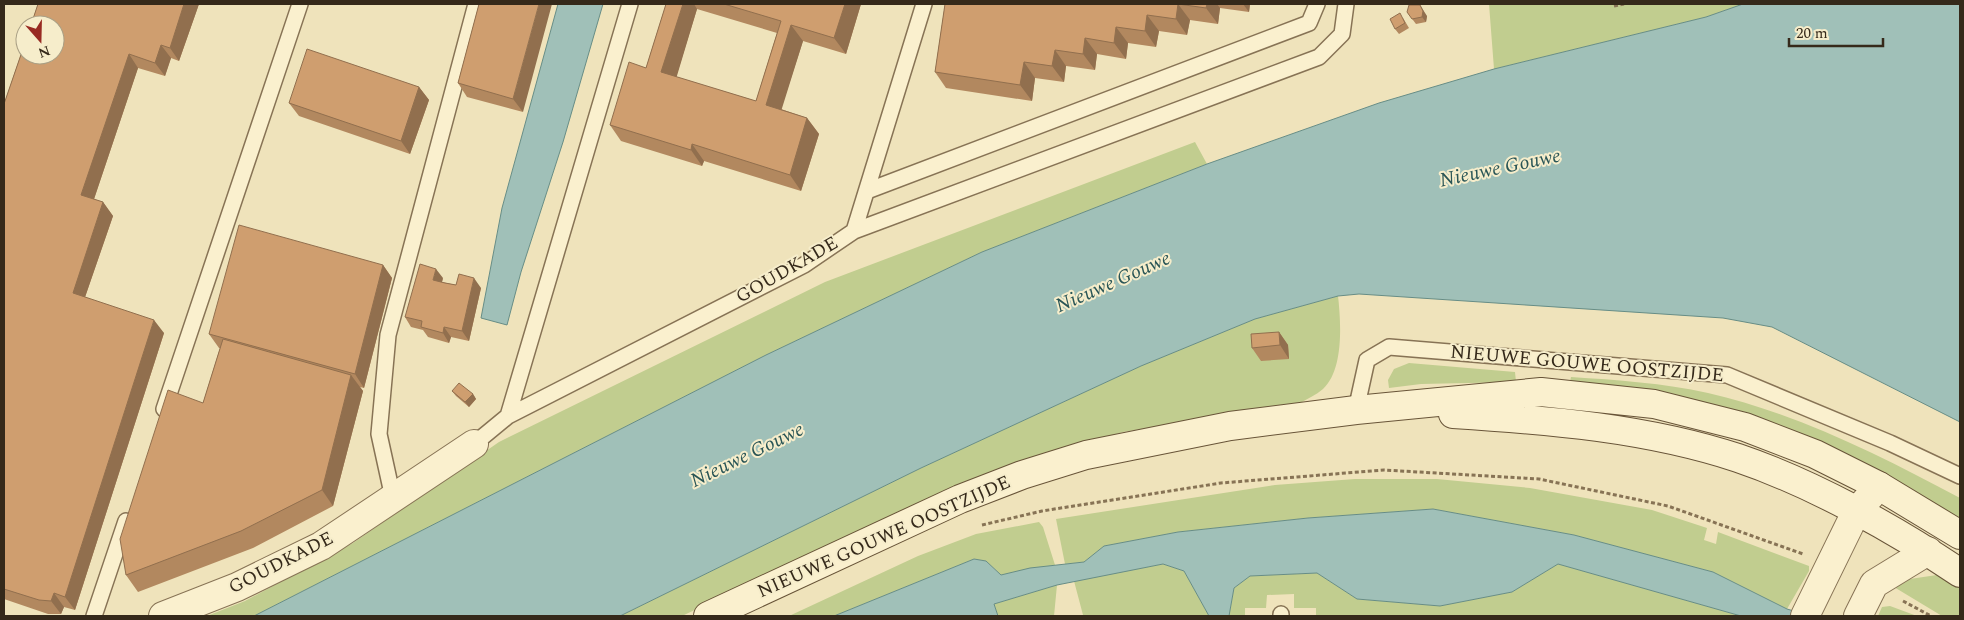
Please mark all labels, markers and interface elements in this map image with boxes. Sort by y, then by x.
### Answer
north arrow [15,15,65,65]
scale bar [1789,15,1883,47]
text: 20 m [1796,22,1828,45]
text: N [35,40,53,64]
water label: Nieuwe Gouwe [1437,140,1564,196]
street label: GOUDKADE [730,229,844,311]
water label: Nieuwe Gouwe [1051,243,1176,321]
street label: NIEUWE GOUWE OOSTZIJDE [1449,338,1725,390]
water label: Nieuwe Gouwe [685,414,809,496]
street label: NIEUWE GOUWE OOSTZIJDE [753,468,1015,606]
street label: GOUDKADE [223,524,339,602]

